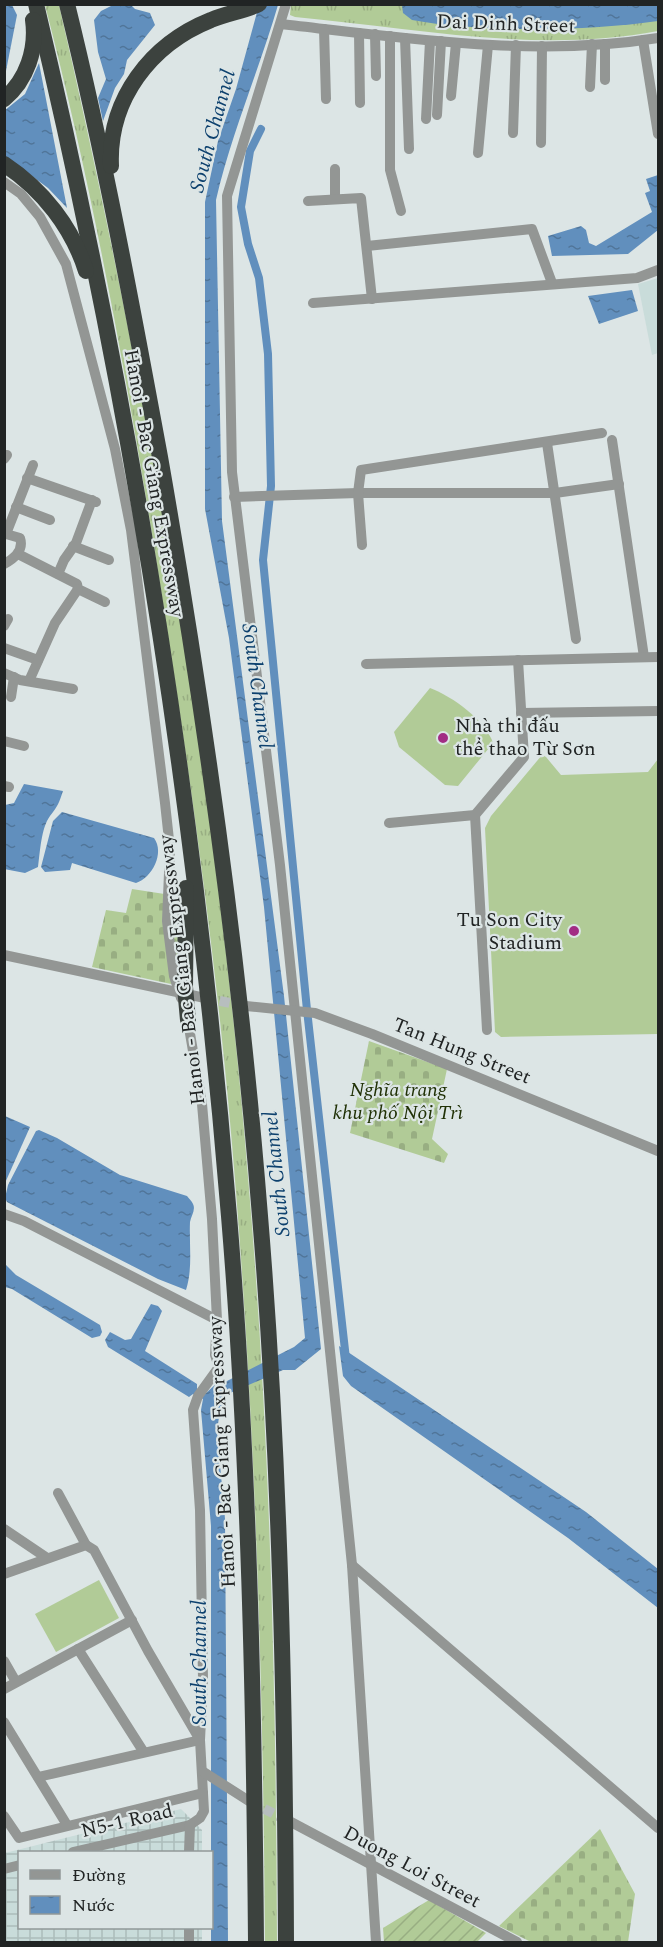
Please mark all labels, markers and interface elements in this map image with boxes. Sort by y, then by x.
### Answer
street label: Dai Dinh Street [436,7,576,41]
water label: South Channel [181,65,245,196]
street label: Hanoi - Bac Giang Expressway [116,347,193,621]
water label: South Channel [232,621,282,751]
place label: Nhà thi đấu thể thao Từ Sơn [455,711,596,764]
marker: Nhà thi đấu thể thao Từ Sơn [436,731,450,745]
street label: Hanoi - Bac Giang Expressway [150,832,213,1107]
place label: Tu Son City Stadium [457,905,563,958]
marker: Tu Son City Stadium [567,924,581,938]
street label: Tan Hung Street [388,1010,536,1092]
park label: Nghĩa trang khu phố Nội Trì [333,1075,463,1128]
water label: South Channel [254,1109,300,1238]
street label: Hanoi - Bac Giang Expressway [200,1314,244,1589]
water label: South Channel [184,1599,216,1726]
street label: N5-1 Road [78,1796,176,1846]
street label: Duong Loi Street [338,1818,486,1916]
legend [18,1851,213,1929]
text: Đường [72,1862,126,1889]
text: Nước [72,1892,115,1919]

